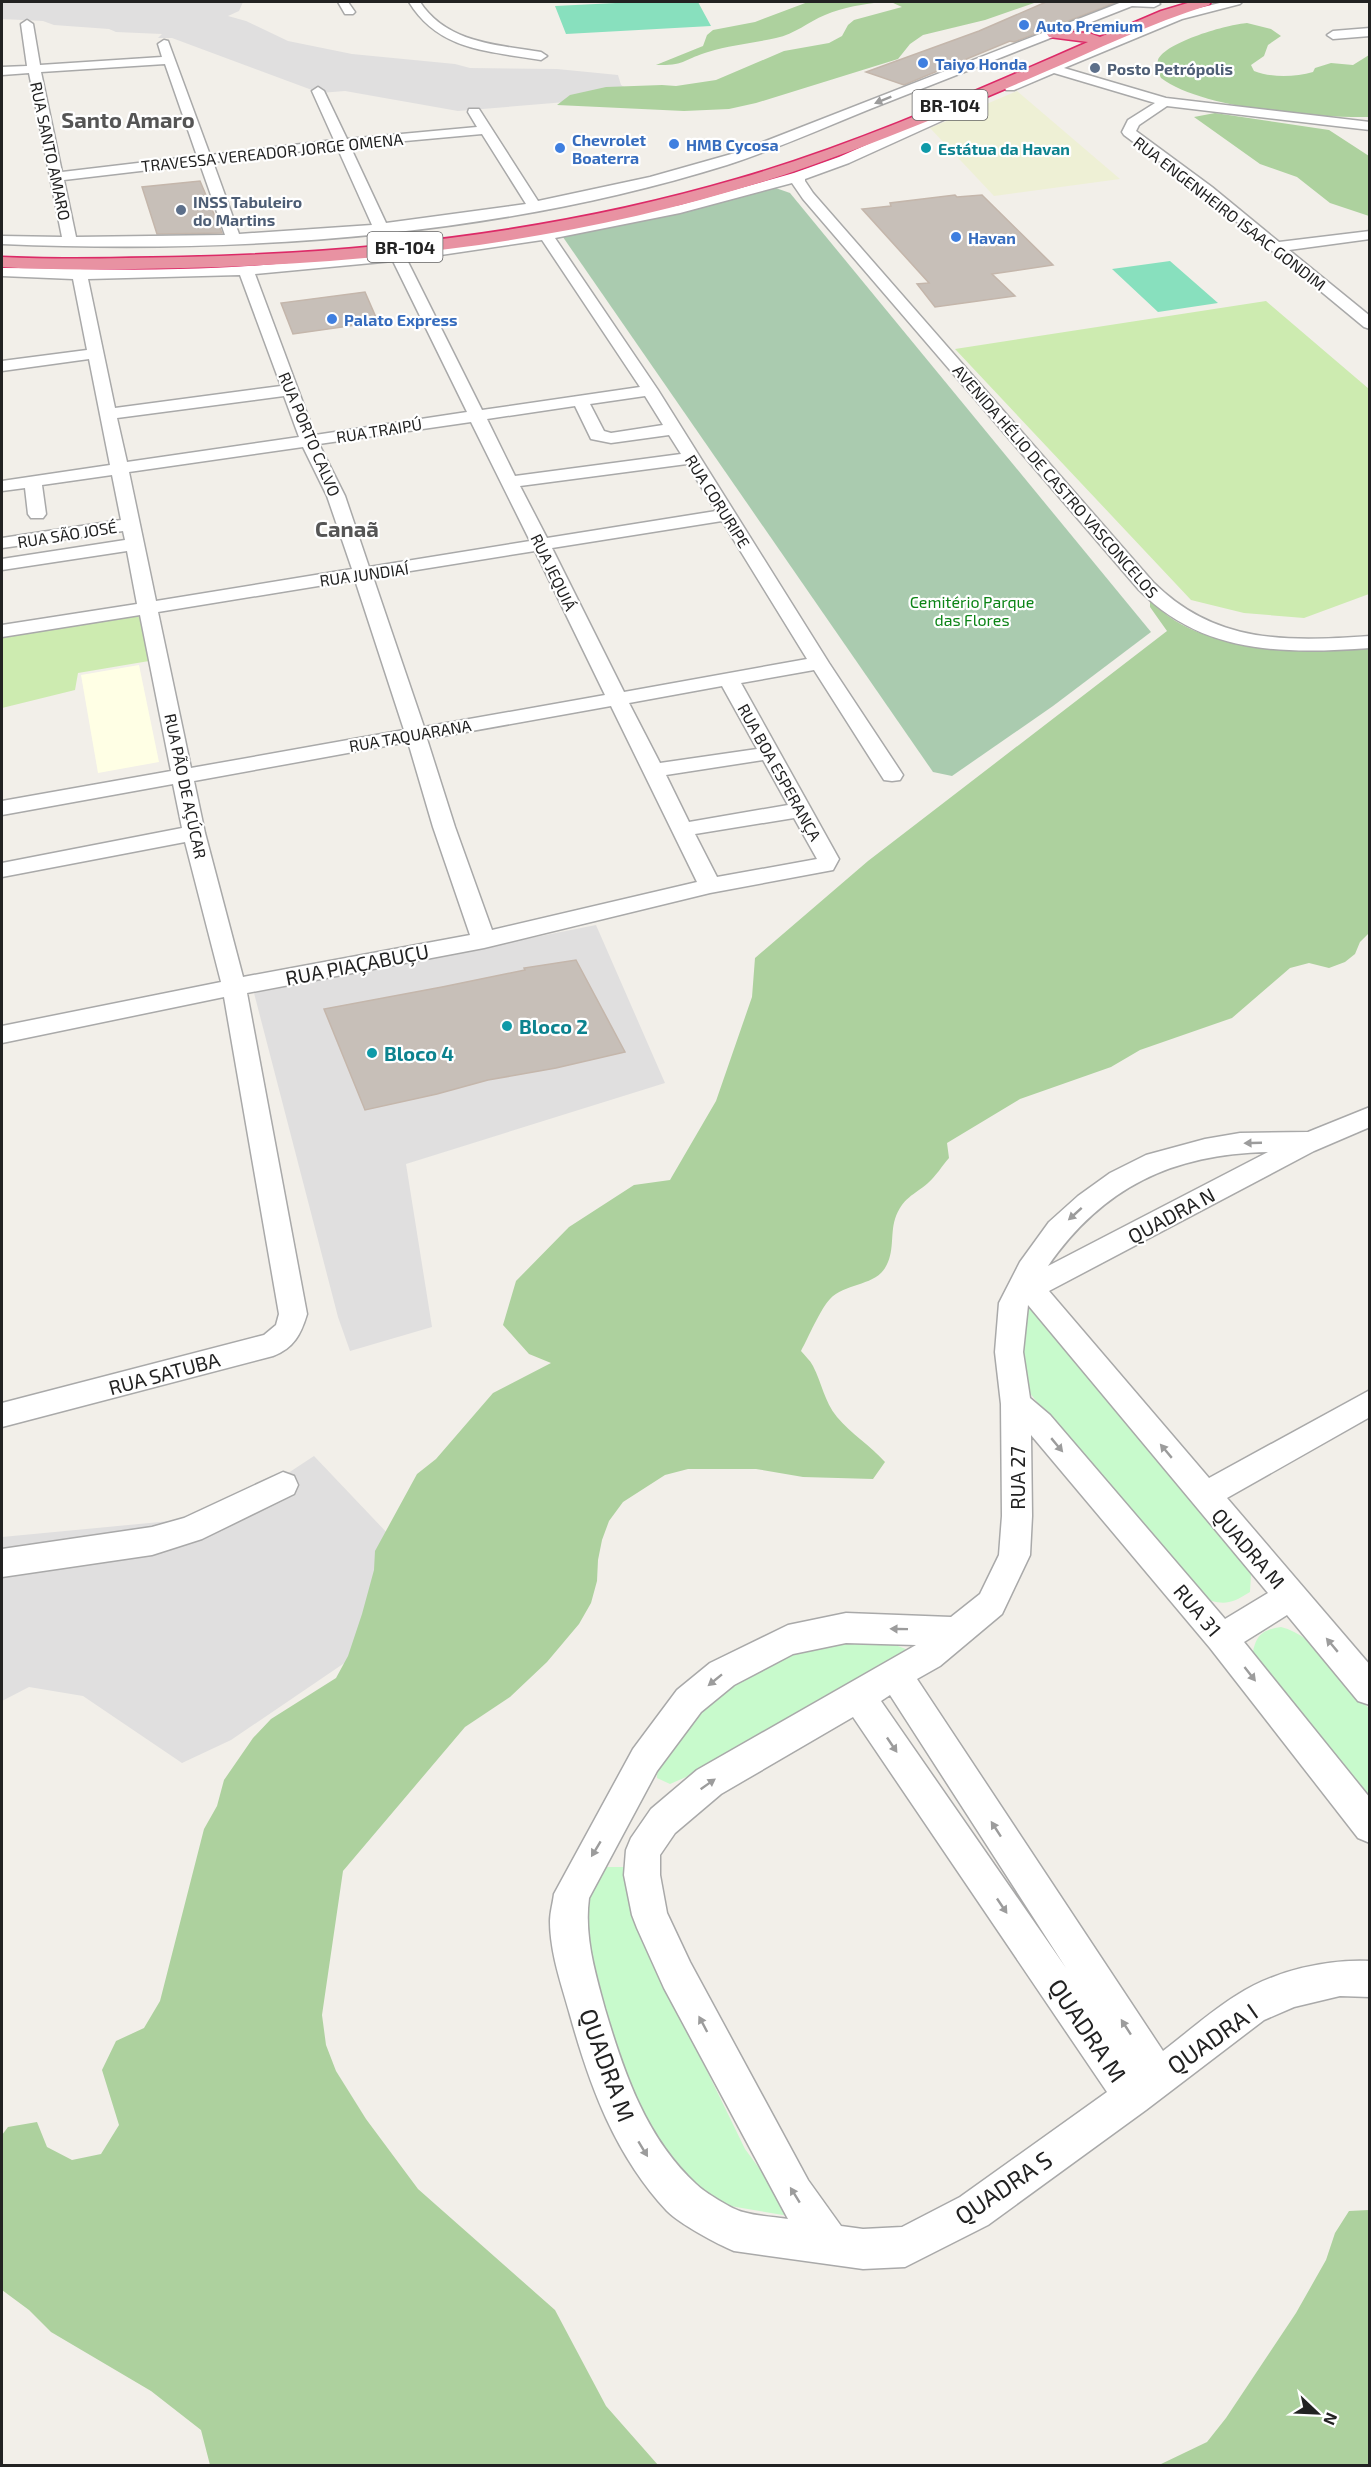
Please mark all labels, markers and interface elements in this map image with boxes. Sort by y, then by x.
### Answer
place label: Auto Premium [1036,16,1143,35]
marker: Auto Premium [1017,18,1031,32]
place label: Taiyo Honda [935,54,1027,74]
marker: Taiyo Honda [916,56,930,70]
place label: Posto Petrópolis [1107,59,1233,78]
marker: Posto Petrópolis [1088,61,1102,75]
street label: RUA SANTO AMARO [27,80,75,222]
road number: BR-104 [912,90,988,120]
one-way arrow [874,96,892,105]
district label: Santo Amaro [61,106,195,132]
street label: TRAVESSA VEREADOR JORGE OMENA [140,129,404,175]
place label: Chevrolet Boaterra [572,130,646,167]
street label: RUA ENGENHEIRO ISAAC GONDIM [1130,132,1330,294]
place label: HMB Cycosa [686,135,779,155]
marker: HMB Cycosa [667,137,681,151]
place label: Estátua da Havan [938,139,1070,158]
marker: Chevrolet Boaterra [553,141,567,155]
marker: Estátua da Havan [919,141,933,155]
place label: INSS Tabuleiro do Martins [193,192,302,229]
marker: INSS Tabuleiro do Martins [174,203,188,217]
place label: Havan [968,228,1016,247]
marker: Havan [949,230,963,244]
road number: BR-104 [368,232,442,262]
place label: Palato Express [344,310,457,329]
marker: Palato Express [325,312,339,326]
street label: AVENIDA HÉLIO DE CASTRO VASCONCELOS [950,361,1162,601]
street label: RUA PORTO CALVO [275,369,345,499]
street label: RUA TRAIPÚ [335,414,423,446]
street label: RUA CORURIPE [682,451,754,551]
district label: Canaã [315,515,379,541]
street label: RUA SÃO JOSÉ [16,517,118,551]
street label: RUA JEQUIÁ [526,530,581,614]
street label: RUA JUNDIAÍ [318,558,410,590]
park label: Cemitério Parque das Flores [910,592,1034,629]
street label: RUA BOA ESPERANÇA [734,700,826,844]
street label: RUA PÃO DE AÇÚCAR [160,712,211,861]
street label: RUA TAQUARANA [347,715,473,756]
street label: RUA PIAÇABUÇU [283,938,431,991]
place label: Bloco 2 [519,1014,588,1038]
marker: Bloco 2 [500,1019,514,1033]
place label: Bloco 4 [384,1041,454,1065]
marker: Bloco 4 [365,1046,379,1060]
one-way arrow [1243,1138,1262,1148]
street label: QUADRA N [1123,1182,1219,1248]
one-way arrow [1068,1207,1083,1221]
street label: RUA SATUBA [106,1346,223,1399]
one-way arrow [1050,1437,1063,1452]
one-way arrow [1160,1443,1173,1459]
street label: RUA 27 [1005,1446,1029,1510]
street label: QUADRA M [1208,1503,1290,1593]
street label: RUA 31 [1169,1579,1227,1641]
one-way arrow [889,1624,908,1634]
one-way arrow [1326,1638,1339,1653]
one-way arrow [1244,1667,1256,1682]
one-way arrow [708,1673,723,1685]
one-way arrow [886,1736,898,1752]
one-way arrow [701,1778,716,1790]
one-way arrow [990,1822,1002,1838]
one-way arrow [591,1841,602,1857]
one-way arrow [996,1897,1008,1913]
street label: QUADRA M [1043,1973,1133,2087]
street label: QUADRA I [1161,1996,1263,2080]
street label: QUADRA M [574,2004,642,2126]
one-way arrow [698,2015,708,2032]
one-way arrow [1121,2019,1132,2035]
one-way arrow [638,2141,649,2157]
street label: QUADRA S [949,2144,1057,2230]
one-way arrow [790,2187,801,2204]
north arrow [1287,2383,1347,2443]
text: N [1320,2410,1342,2428]

